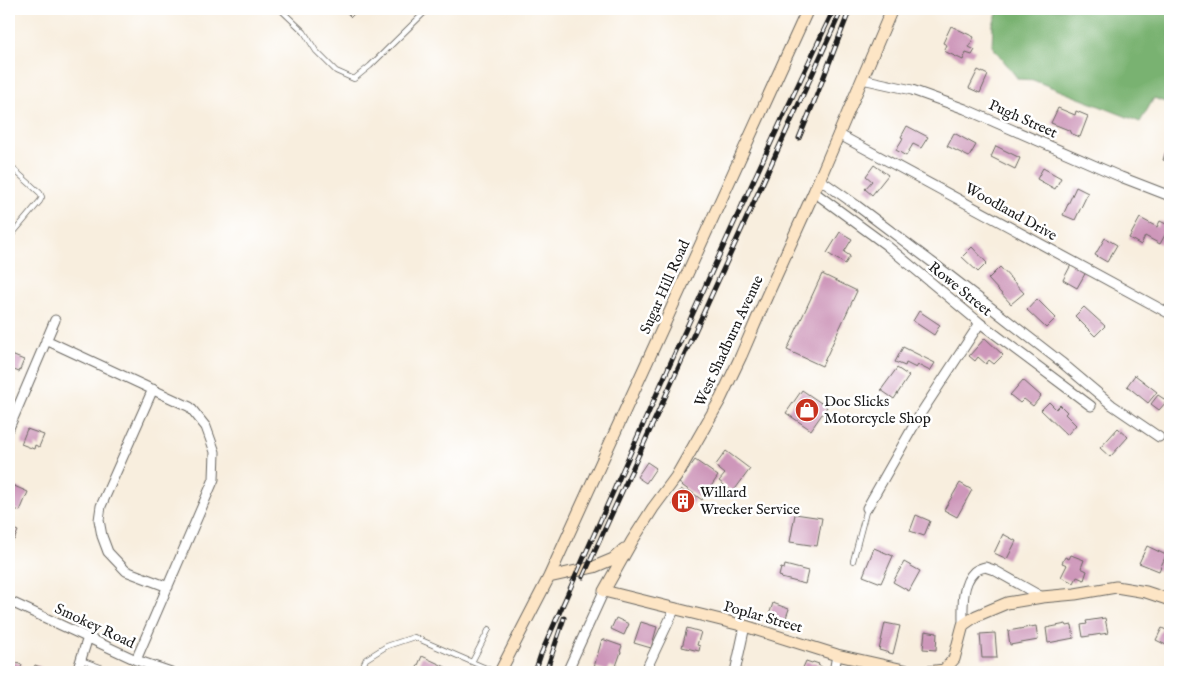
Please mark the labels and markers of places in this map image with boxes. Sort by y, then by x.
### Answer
place label: Doc Slicks Motorcycle Shop [824,392,931,428]
shop icon: Doc Slicks Motorcycle Shop [794,397,820,423]
place label: Willard Wrecker Service [700,483,800,519]
building icon: Willard Wrecker Service [670,488,696,514]

